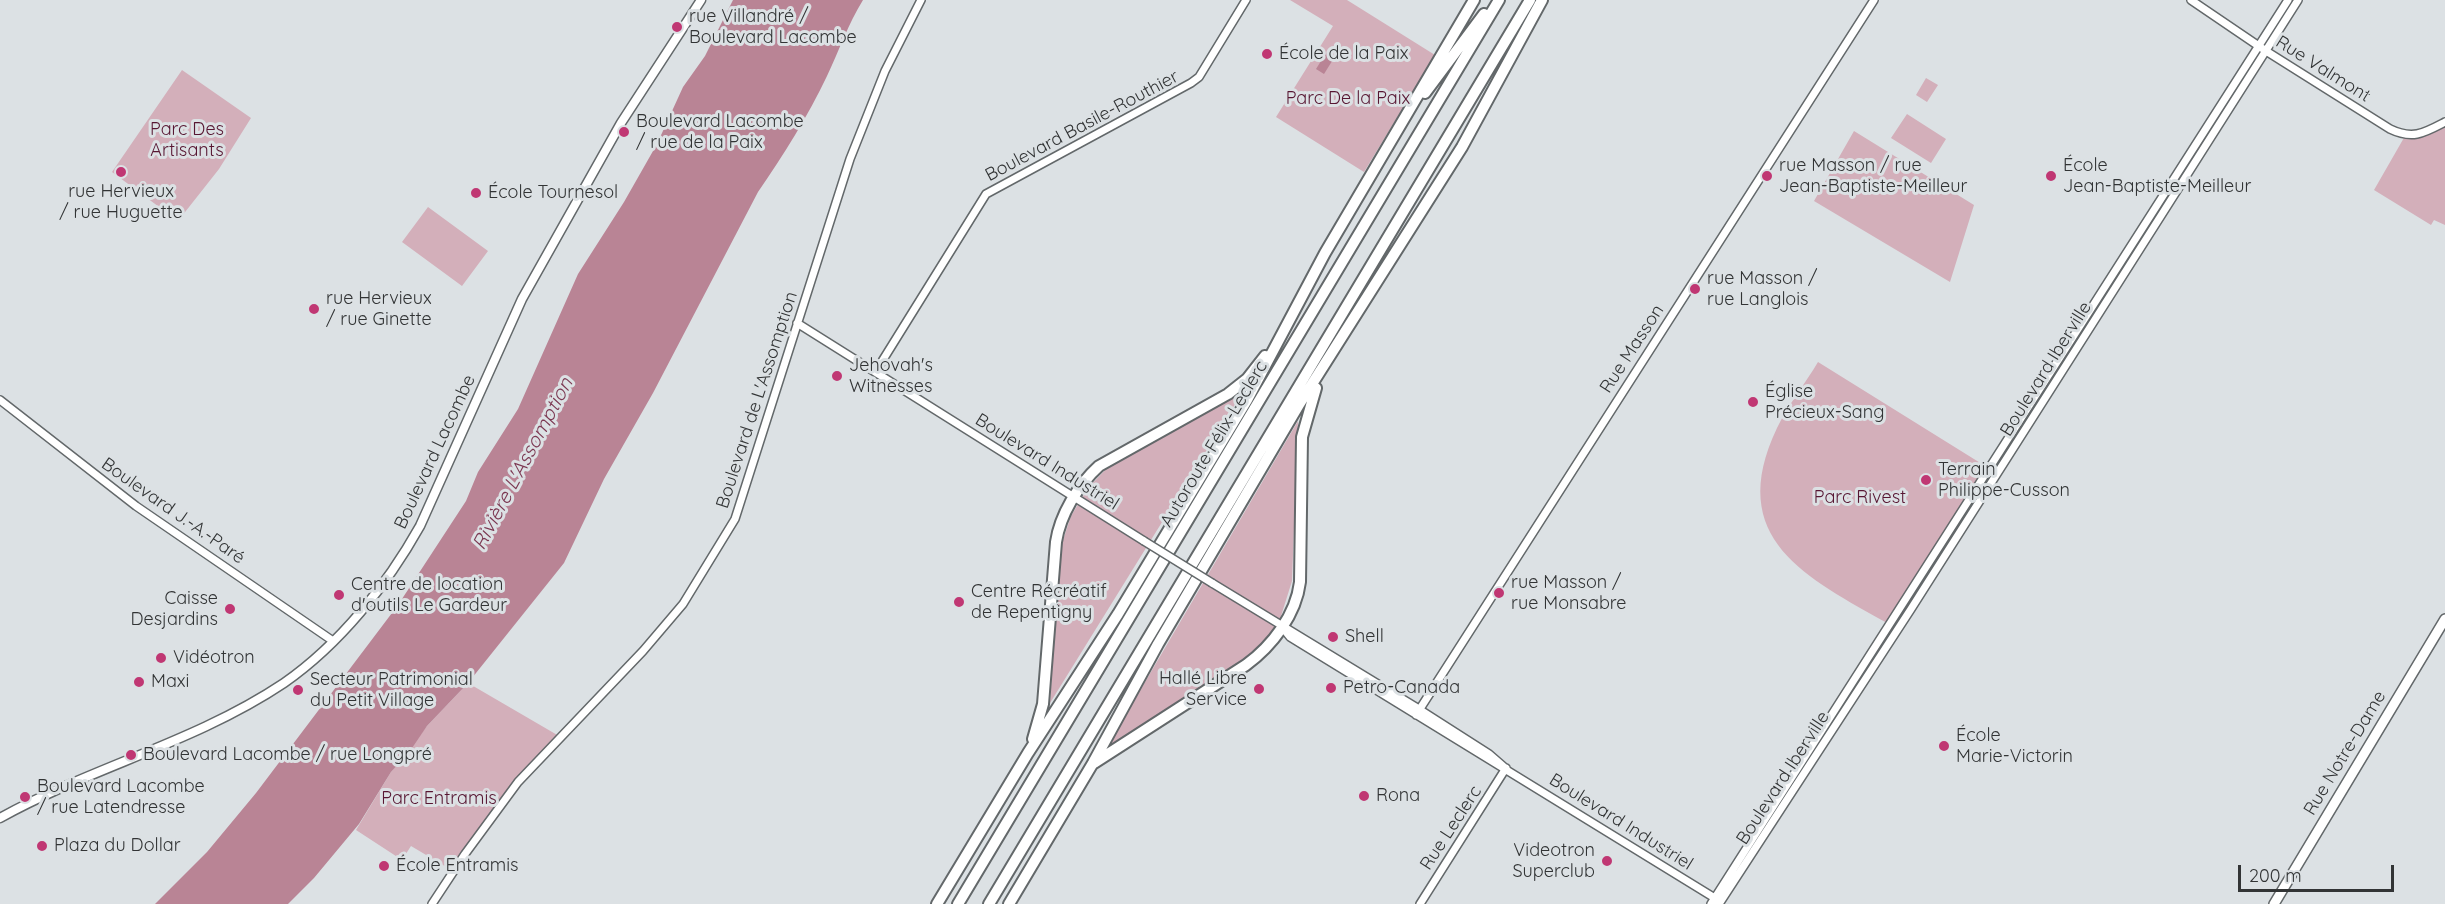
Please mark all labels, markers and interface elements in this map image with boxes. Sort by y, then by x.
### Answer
place label: rue Villandré / Boulevard Lacombe [689,6,857,48]
marker: rue Villandré / Boulevard Lacombe [670,20,684,34]
street label: Rue Valmont [2272,31,2374,107]
place label: École de la Paix [1279,43,1409,65]
marker: École de la Paix [1260,47,1274,61]
street label: Boulevard Basile-Routhier [982,66,1182,186]
park label: Parc De la Paix [1286,88,1410,110]
place label: Boulevard Lacombe / rue de la Paix [636,111,804,154]
park label: Parc Des Artisants [150,119,224,162]
marker: Boulevard Lacombe / rue de la Paix [617,125,631,139]
place label: rue Masson / rue Jean-Baptiste-Meilleur [1779,155,1967,198]
place label: École Jean-Baptiste-Meilleur [2063,155,2251,198]
marker: rue Hervieux / rue Huguette [114,165,128,179]
marker: rue Masson / rue Jean-Baptiste-Meilleur [1760,169,1774,183]
marker: École Jean-Baptiste-Meilleur [2044,169,2058,183]
place label: rue Hervieux / rue Huguette [59,181,183,224]
place label: École Tournesol [488,182,618,204]
marker: École Tournesol [469,186,483,200]
place label: rue Masson / rue Langlois [1707,268,1818,310]
marker: rue Masson / rue Langlois [1688,282,1702,296]
place label: rue Hervieux / rue Ginette [326,288,432,330]
street label: Boulevard de L'Assomption [712,289,802,511]
street label: Boulevard Iberville [1996,298,2096,440]
street label: Rue Masson [1595,301,1669,397]
marker: rue Hervieux / rue Ginette [307,302,321,316]
place label: Jehovah's Witnesses [849,355,933,398]
street label: Autoroute Félix-Leclerc [1156,357,1272,531]
marker: Jehovah's Witnesses [830,369,844,383]
street label: Boulevard Lacombe [390,371,480,533]
water label: Rivière L'Assomption [468,374,578,554]
place label: Église Précieux-Sang [1765,381,1884,424]
marker: Église Précieux-Sang [1746,395,1760,409]
street label: Boulevard Industriel [971,409,1123,515]
street label: Boulevard J.-A.-Paré [97,453,249,569]
place label: Terrain Philippe-Cusson [1938,459,2070,502]
marker: Terrain Philippe-Cusson [1919,473,1933,487]
park label: Parc Rivest [1814,487,1906,509]
place label: rue Masson / rue Monsabre [1511,572,1627,614]
place label: Centre de location d'outils Le Gardeur [351,574,507,616]
place label: Centre Récréatif de Repentigny [971,581,1107,624]
marker: rue Masson / rue Monsabre [1492,586,1506,600]
place label: Caisse Desjardins [130,588,218,630]
marker: Centre de location d'outils Le Gardeur [332,588,346,602]
marker: Centre Récréatif de Repentigny [952,595,966,609]
marker: Caisse Desjardins [223,602,237,616]
place label: Shell [1345,626,1384,648]
marker: Shell [1326,630,1340,644]
place label: Vidéotron [173,647,255,669]
marker: Vidéotron [154,651,168,665]
place label: Hallé Libre Service [1159,668,1247,710]
place label: Secteur Patrimonial du Petit Village [310,669,473,712]
place label: Maxi [151,671,189,693]
marker: Maxi [132,675,146,689]
place label: Petro-Canada [1343,677,1460,699]
marker: Petro-Canada [1324,681,1338,695]
marker: Hallé Libre Service [1252,682,1266,696]
marker: Secteur Patrimonial du Petit Village [291,683,305,697]
street label: Rue Notre-Dame [2299,687,2391,819]
street label: Boulevard Iberville [1732,707,1834,849]
place label: École Marie-Victorin [1956,725,2073,768]
marker: École Marie-Victorin [1937,739,1951,753]
place label: Boulevard Lacombe / rue Longpré [143,744,432,766]
marker: Boulevard Lacombe / rue Longpré [124,748,138,762]
street label: Boulevard Industriel [1545,769,1697,875]
place label: Boulevard Lacombe / rue Latendresse [37,776,205,818]
street label: Rue Leclerc [1416,782,1486,874]
place label: Rona [1376,785,1420,807]
park label: Parc Entramis [381,788,497,810]
marker: Rona [1357,789,1371,803]
marker: Boulevard Lacombe / rue Latendresse [18,790,32,804]
place label: Plaza du Dollar [54,835,181,857]
marker: Plaza du Dollar [35,839,49,853]
place label: Videotron Superclub [1513,840,1595,882]
scale bar [2241,853,2397,891]
marker: Videotron Superclub [1600,854,1614,868]
place label: École Entramis [396,855,519,877]
marker: École Entramis [377,859,391,873]
text: 200 m [2249,864,2302,887]

